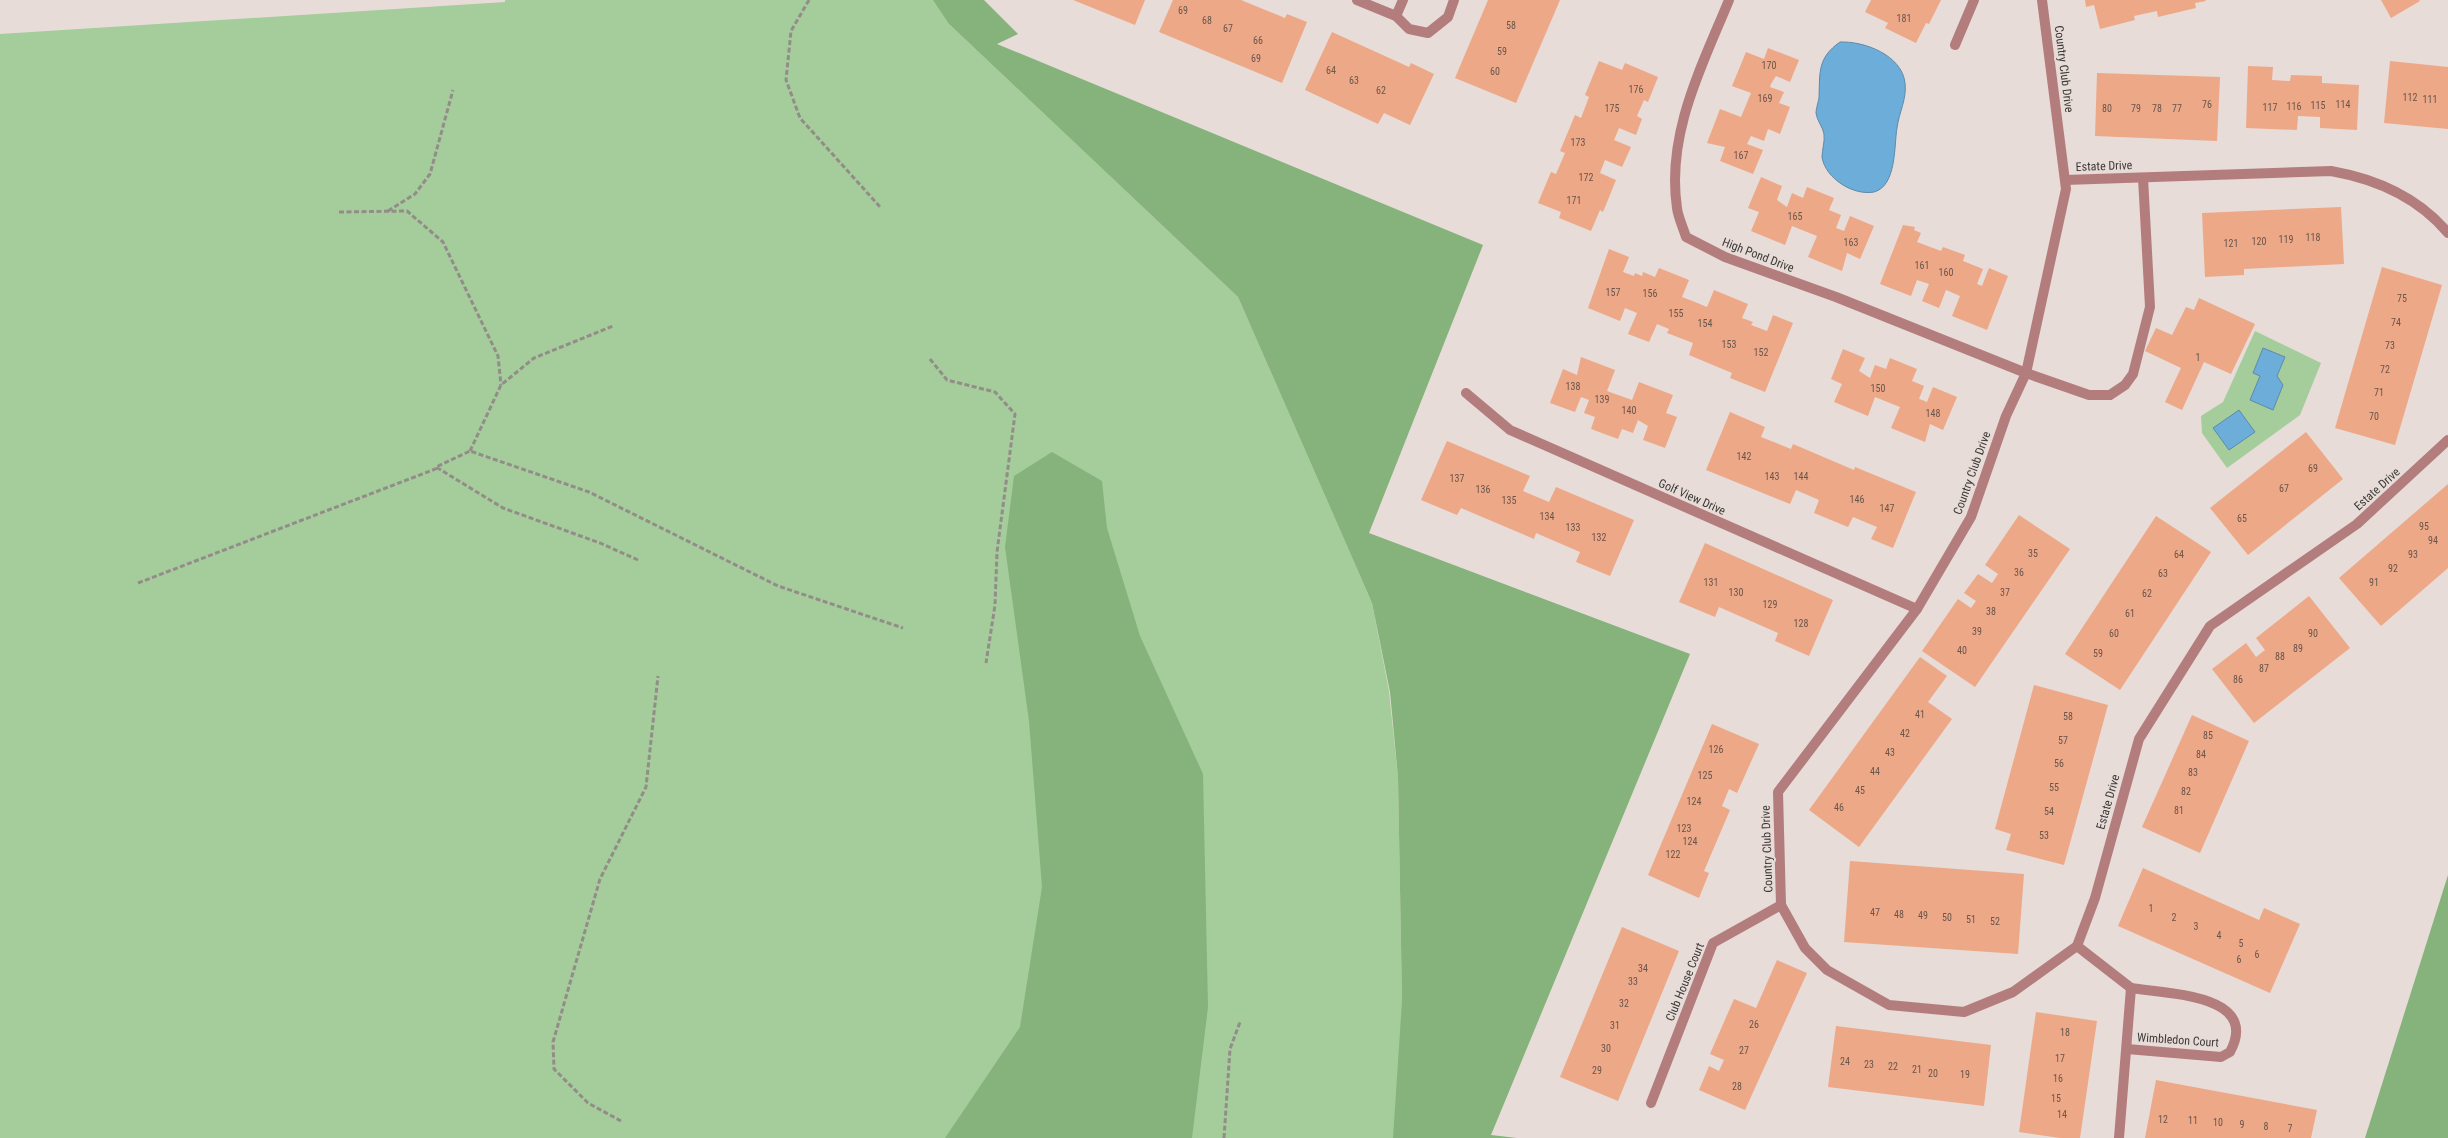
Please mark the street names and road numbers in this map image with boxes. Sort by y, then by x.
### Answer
street label: Country Club Drive [2052,25,2076,114]
street label: Estate Drive [2075,158,2133,174]
street label: High Pond Drive [1720,235,1796,275]
street label: Country Club Drive [1950,429,1994,516]
street label: Estate Drive [2351,465,2403,513]
street label: Golf View Drive [1656,476,1728,518]
street label: Estate Drive [2093,773,2123,831]
street label: Country Club Drive [1758,805,1776,893]
street label: Club House Court [1663,940,1707,1023]
street label: Wimbledon Court [2137,1030,2220,1050]

